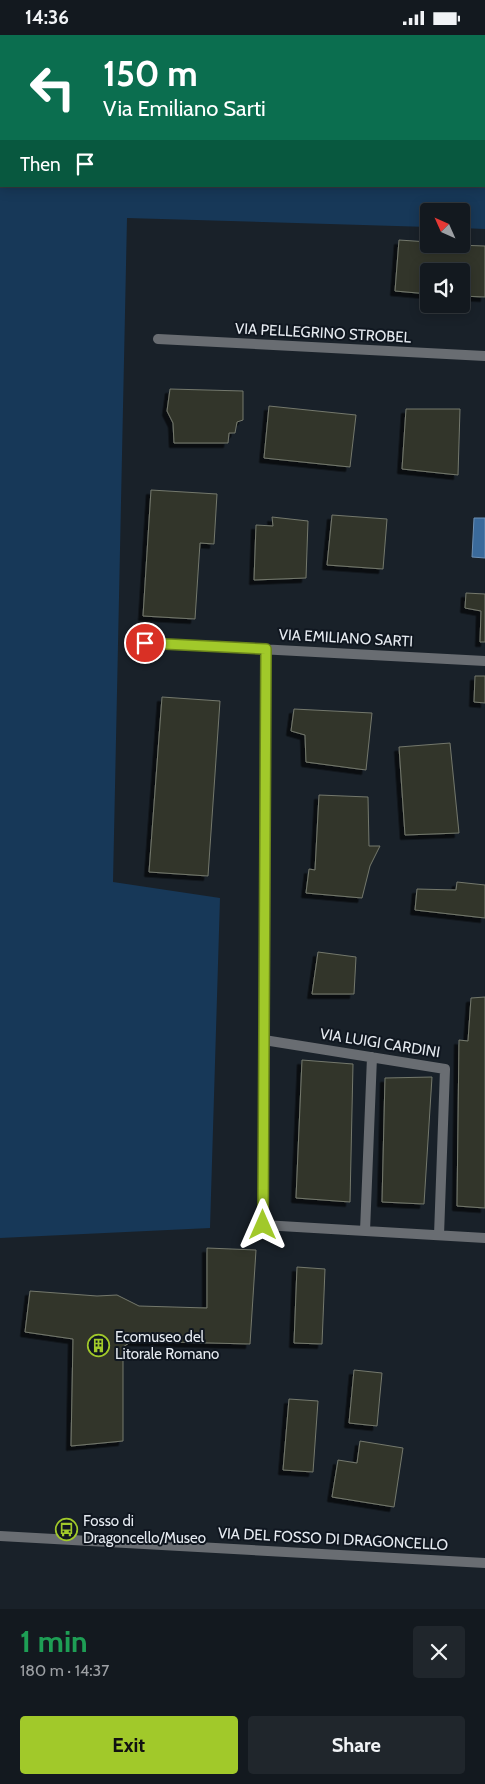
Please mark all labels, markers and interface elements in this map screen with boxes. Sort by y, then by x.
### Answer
text: 14:36 [25,6,69,29]
text: 150 m [103,52,198,95]
icon: left [20,55,85,120]
text: Via Emiliano Sarti [103,95,266,122]
icon: arrive [71,150,99,178]
text: Then [20,153,61,176]
north arrow [420,203,470,253]
map controls [420,203,470,313]
button: sound [420,263,470,313]
street label: VIA PELLEGRINO STROBEL [235,319,412,347]
pin [124,622,166,664]
street label: VIA EMILIANO SARTI [278,625,414,651]
icon: arrive [131,629,159,657]
street label: VIA LUIGI CARDINI [319,1025,441,1061]
position arrow [236,1198,288,1250]
place label: Ecomuseo del Litorale Romano [115,1328,219,1363]
building icon: Ecomuseo del Litorale Romano [87,1334,111,1358]
place label: Fosso di Dragoncello/Museo [83,1512,206,1547]
bus stop icon: Fosso di Dragoncello/Museo [55,1518,79,1542]
street label: VIA DEL FOSSO DI DRAGONCELLO [217,1524,449,1554]
text: 1 min [20,1623,88,1660]
button: close [413,1626,465,1678]
text: 180 m · 14:37 [20,1661,109,1680]
button: Exit [20,1716,238,1774]
button: Share [248,1716,465,1774]

